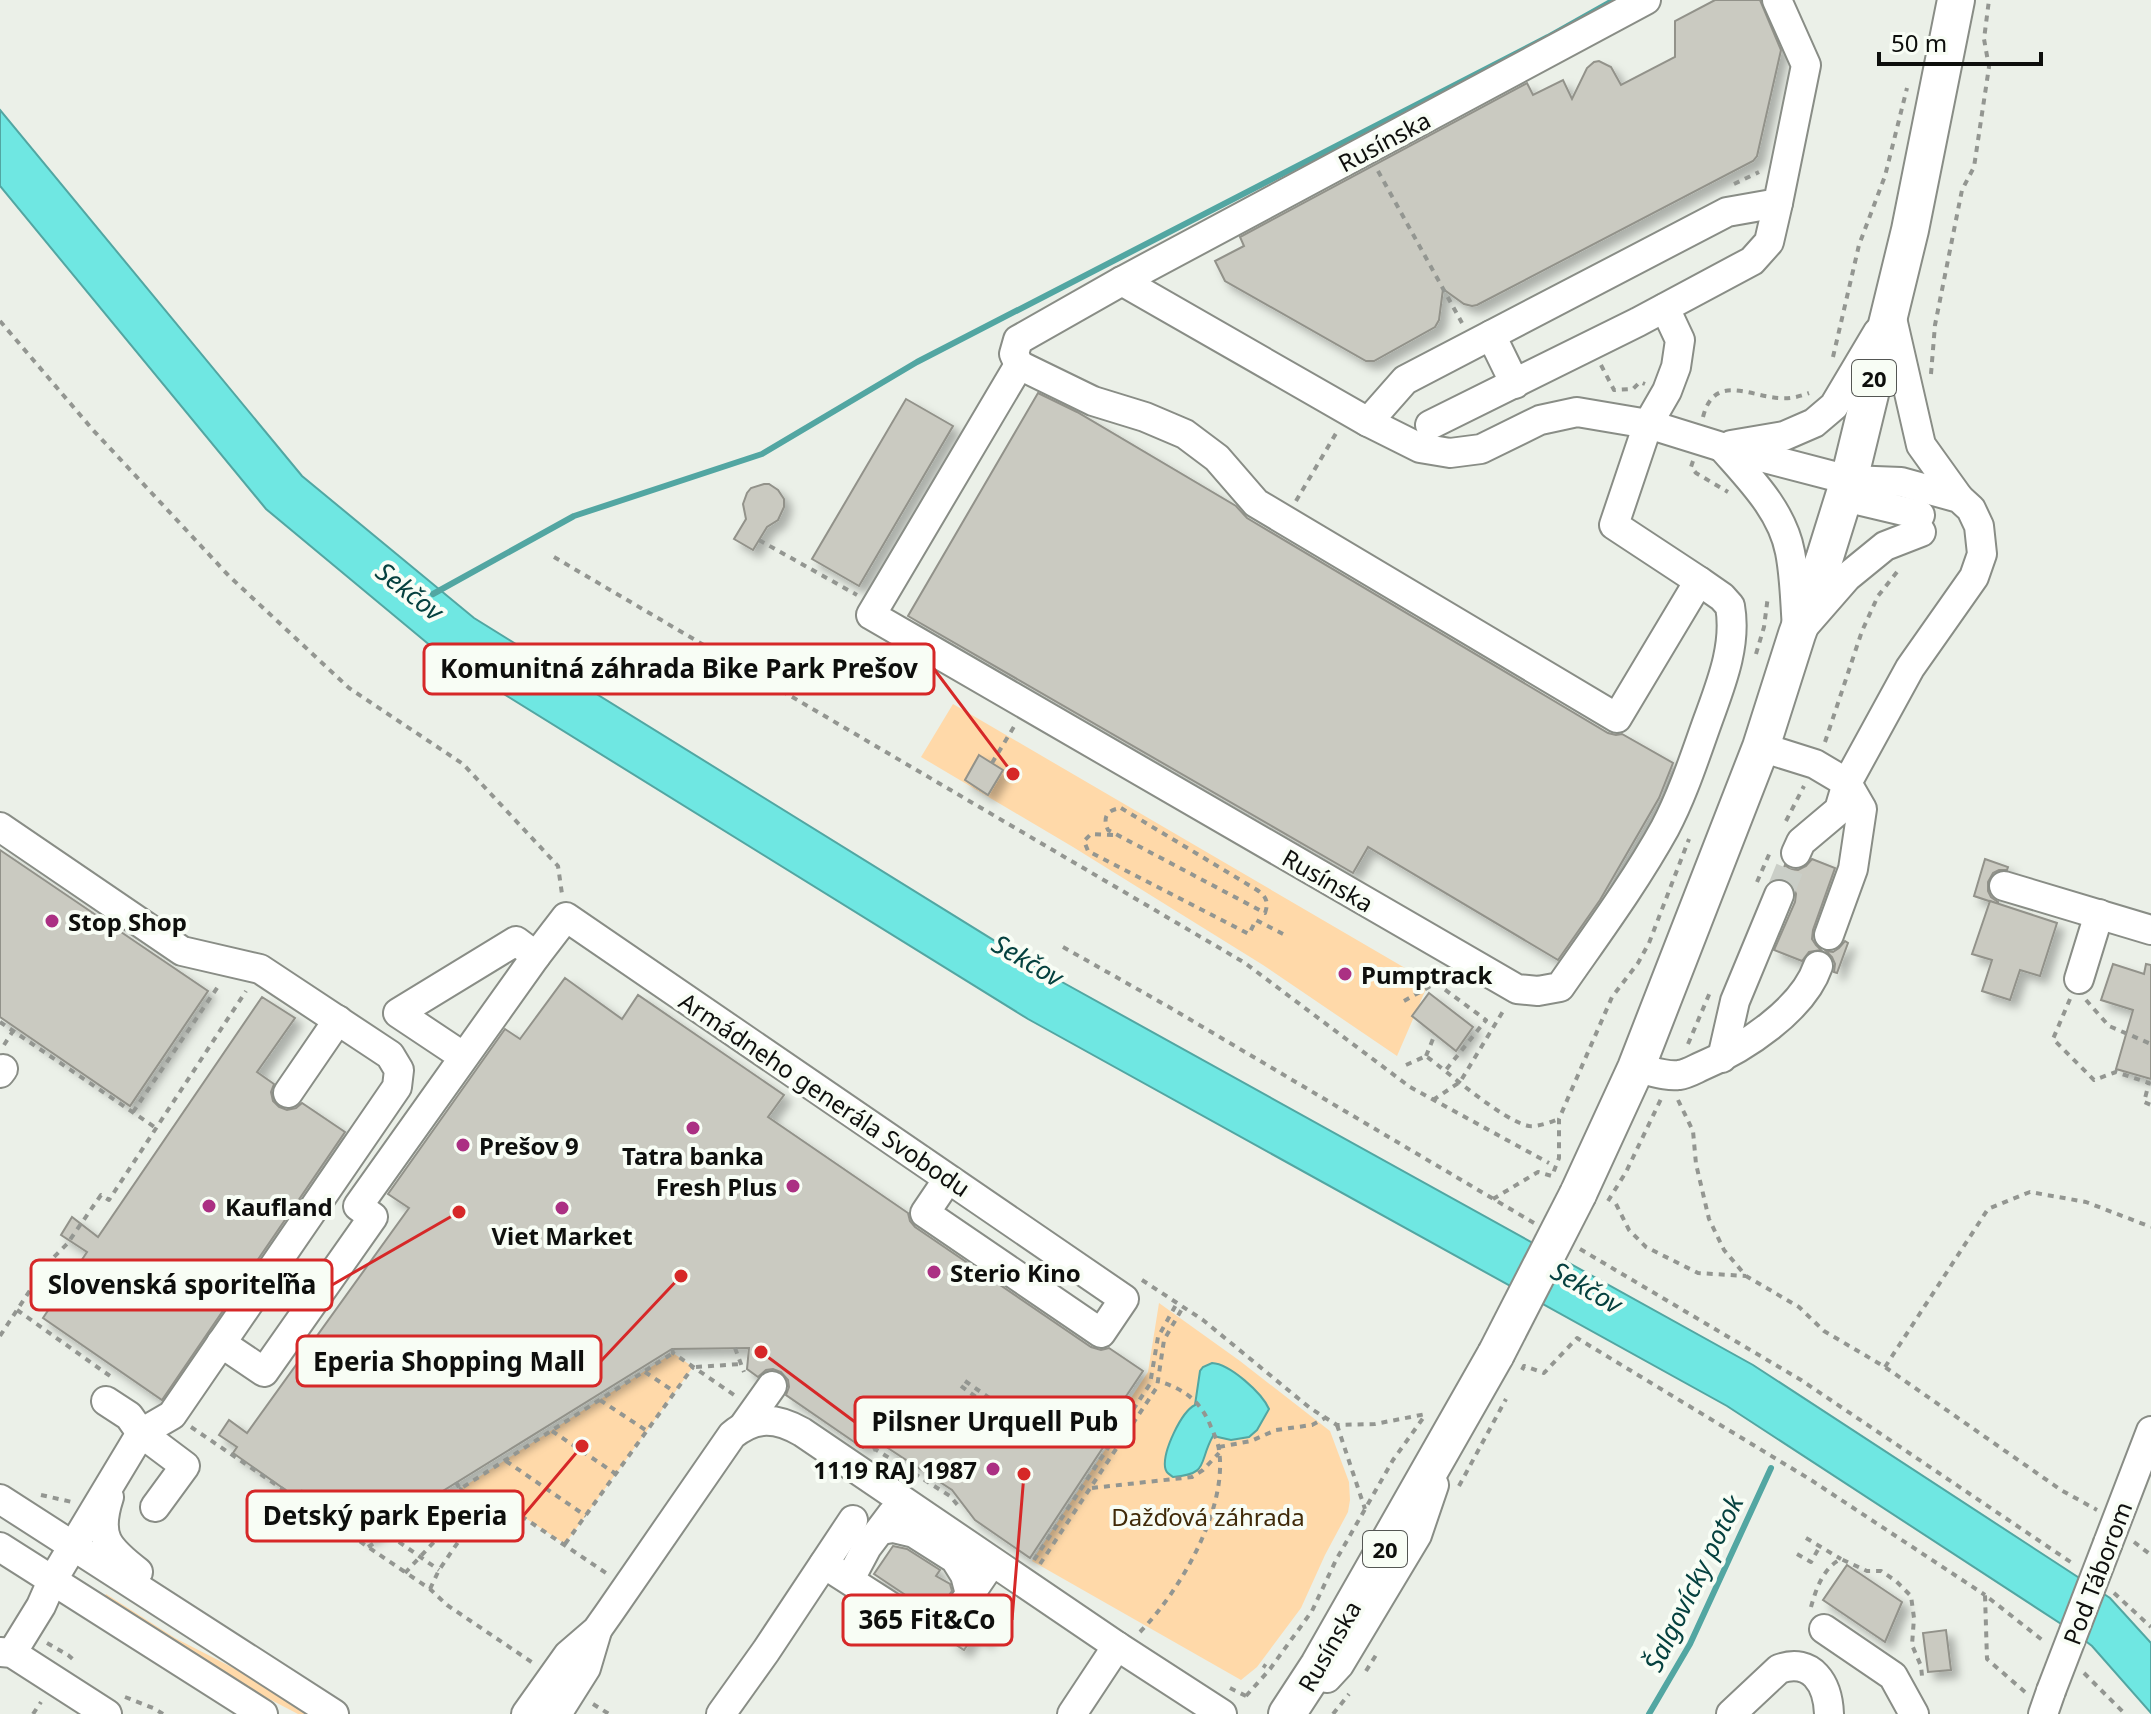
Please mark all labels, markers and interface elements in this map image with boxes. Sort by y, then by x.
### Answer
scale bar [1879,16,2041,66]
text: 50 m [1891,26,1947,59]
street label: Rusínska [1332,103,1436,179]
road number: 20 [1852,360,1896,396]
water label: Sekčov [369,553,453,630]
callout: Komunitná záhrada Bike Park Prešov [424,644,934,694]
text: Komunitná záhrada Bike Park Prešov [440,650,918,686]
street label: Rusínska [1276,841,1380,919]
place label: Stop Shop [68,905,187,938]
marker: Stop Shop [43,912,61,930]
water label: Sekčov [986,925,1072,996]
place label: Pumptrack [1361,958,1492,991]
marker: Pumptrack [1336,965,1354,983]
street label: Armádneho generála Svobodu [673,984,977,1204]
marker: Tatra banka [684,1119,702,1137]
place label: Prešov 9 [479,1129,579,1162]
marker: Prešov 9 [454,1136,472,1154]
place label: Tatra banka [622,1139,764,1172]
place label: Fresh Plus [656,1170,777,1203]
marker: Fresh Plus [784,1177,802,1195]
place label: Kaufland [225,1190,333,1223]
marker: Kaufland [200,1197,218,1215]
marker: Viet Market [553,1199,571,1217]
place label: Viet Market [491,1219,633,1252]
water label: Sekčov [1545,1252,1631,1323]
place label: Sterio Kino [950,1256,1081,1289]
callout: Slovenská sporiteľňa [31,1260,332,1310]
marker: Sterio Kino [925,1263,943,1281]
text: Slovenská sporiteľňa [48,1266,316,1302]
callout: Eperia Shopping Mall [297,1336,601,1386]
text: Eperia Shopping Mall [313,1343,585,1379]
callout: Pilsner Urquell Pub [855,1397,1134,1447]
text: Pilsner Urquell Pub [872,1403,1118,1439]
place label: 1119 RAJ 1987 [813,1453,977,1486]
marker: 1119 RAJ 1987 [984,1460,1002,1478]
water label: Šalgovícky potok [1635,1488,1752,1677]
callout: Detský park Eperia [247,1491,523,1541]
text: Detský park Eperia [263,1497,507,1533]
street label: Pod Táborom [2055,1497,2139,1649]
park label: Dažďová záhrada [1111,1500,1305,1533]
road number: 20 [1363,1531,1407,1567]
street label: Rusínska [1290,1594,1368,1698]
callout: 365 Fit&Co [843,1595,1012,1645]
text: 365 Fit&Co [858,1601,996,1637]

